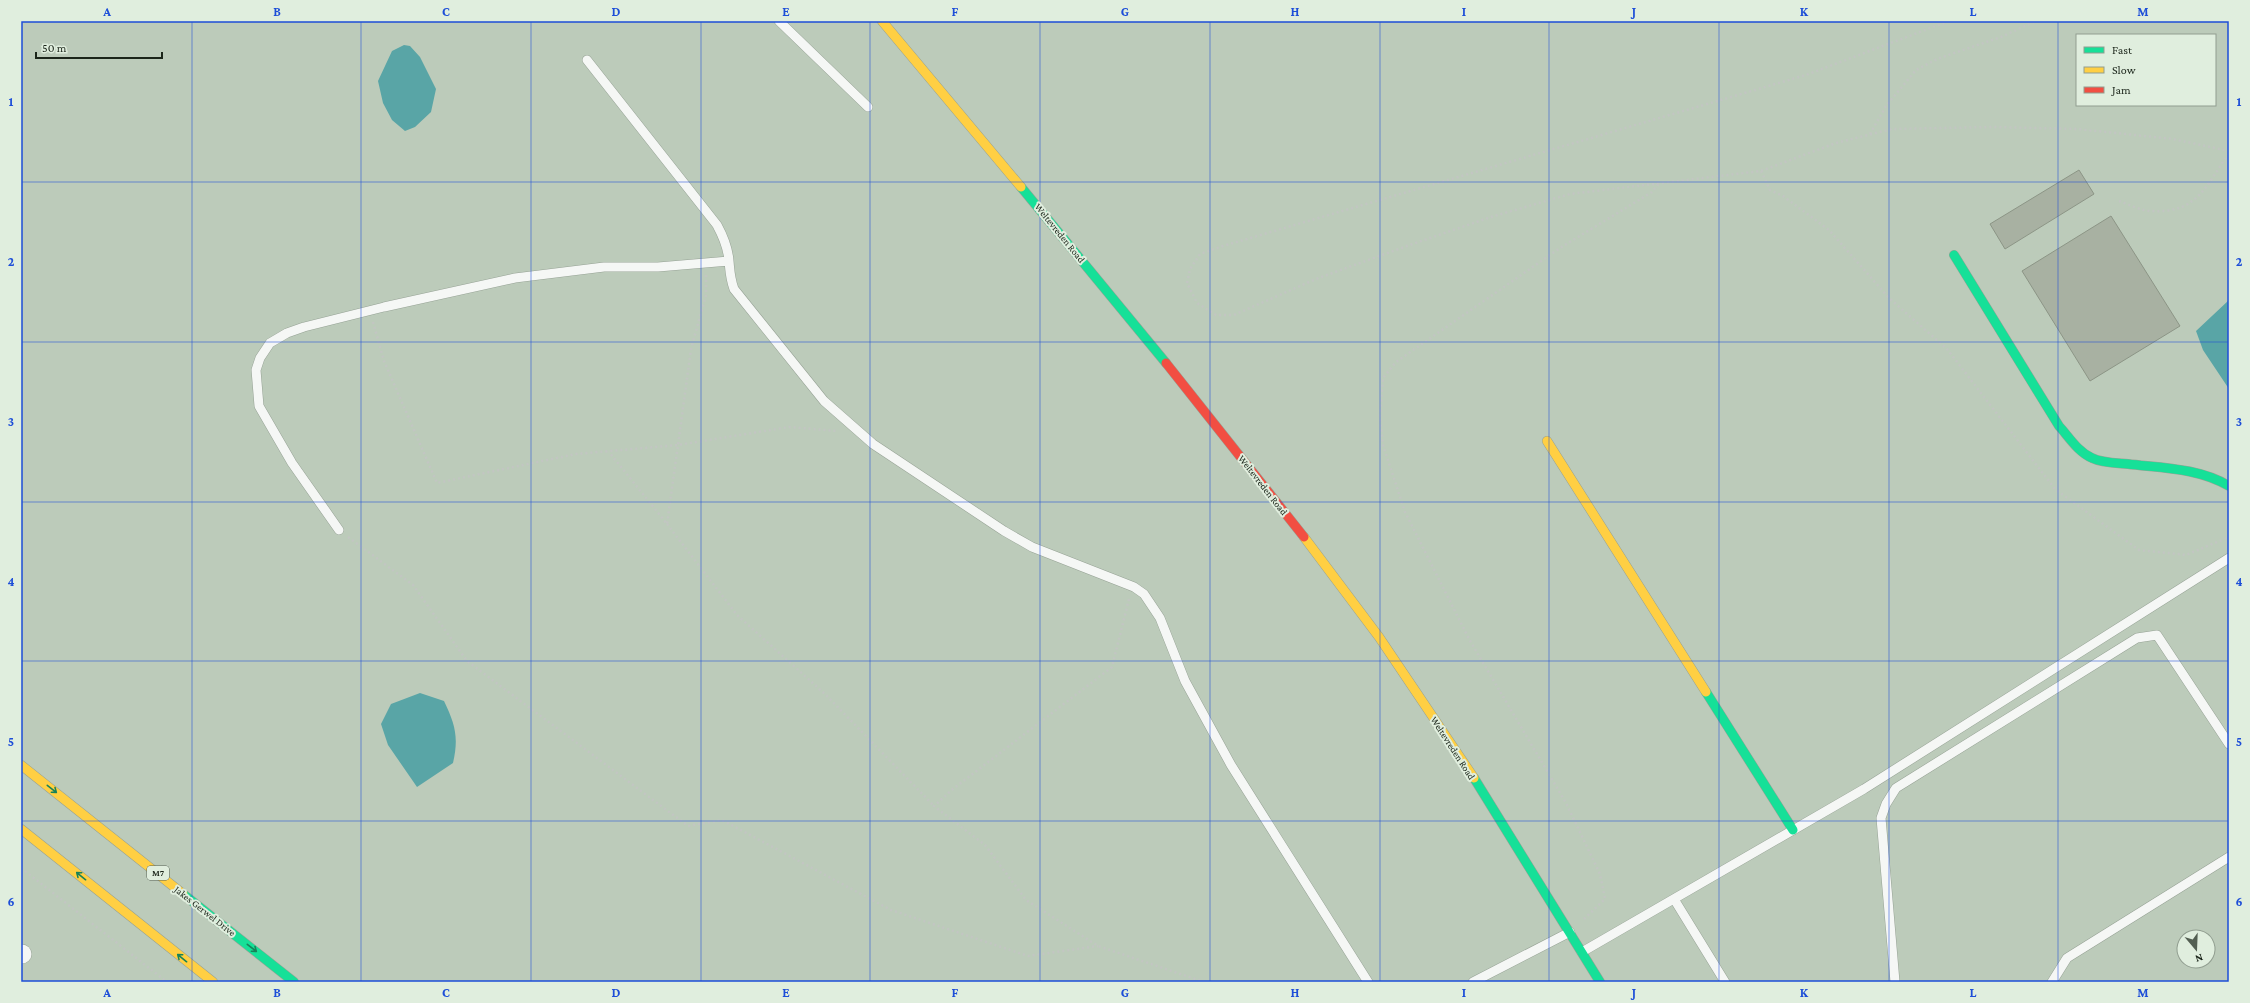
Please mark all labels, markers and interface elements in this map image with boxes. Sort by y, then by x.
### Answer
text: A [102,4,111,19]
text: B [273,4,281,19]
text: C [442,4,450,19]
text: D [612,4,621,19]
text: E [782,4,790,19]
text: F [952,4,959,19]
text: G [1121,4,1129,19]
text: H [1291,4,1300,19]
text: I [1462,4,1466,19]
text: J [1630,4,1636,19]
text: K [1800,4,1809,19]
text: L [1970,4,1977,19]
text: M [2137,4,2149,19]
scale bar [36,34,162,60]
legend [2076,34,2216,106]
text: 50 m [42,41,67,55]
text: Fast [2112,43,2133,57]
text: Slow [2112,63,2136,77]
text: Jam [2111,83,2131,97]
text: 1 [9,94,14,109]
text: 1 [2237,94,2242,109]
street label: Weltevreden Road [1033,201,1088,265]
text: 2 [8,254,15,269]
text: 2 [2236,254,2243,269]
text: 3 [8,414,14,429]
text: 3 [2236,414,2242,429]
street label: Weltevreden Road [1236,453,1290,518]
text: 4 [7,574,15,589]
text: 4 [2235,574,2243,589]
street label: Weltevreden Road [1429,714,1478,782]
text: 5 [8,734,14,749]
text: 5 [2236,734,2242,749]
one-way arrow [46,784,57,793]
road number: M7 [147,866,169,880]
one-way arrow [75,872,86,881]
street label: Jakes Gerwel Drive [171,883,238,939]
text: 6 [7,894,15,909]
text: 6 [2235,894,2243,909]
north arrow [2176,929,2216,969]
one-way arrow [246,944,257,953]
text: N [2193,952,2205,966]
one-way arrow [177,953,188,962]
text: A [102,985,111,1000]
text: B [273,985,281,1000]
text: C [442,985,450,1000]
text: D [612,985,621,1000]
text: E [782,985,790,1000]
text: F [952,985,959,1000]
text: G [1121,985,1129,1000]
text: H [1291,985,1300,1000]
text: I [1462,985,1466,1000]
text: J [1630,985,1636,1000]
text: K [1800,985,1809,1000]
text: L [1970,985,1977,1000]
text: M [2137,985,2149,1000]

